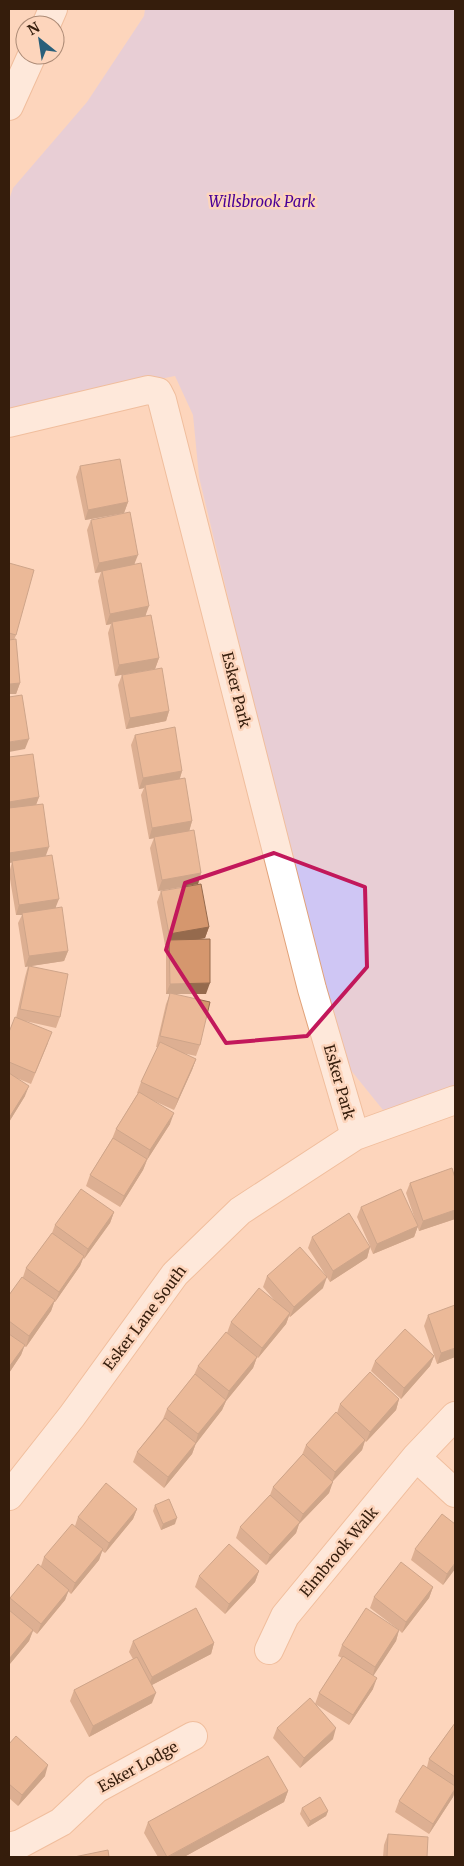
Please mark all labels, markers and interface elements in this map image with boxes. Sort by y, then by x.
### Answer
north arrow [15,15,65,65]
text: N [24,18,43,39]
park label: Willsbrook Park [209,192,316,211]
street label: Esker Park [218,650,255,730]
street label: Esker Park [320,1042,359,1122]
street label: Esker Lane South [99,1262,190,1374]
street label: Elmbrook Walk [295,1502,382,1601]
street label: Esker Lodge [94,1737,181,1796]

